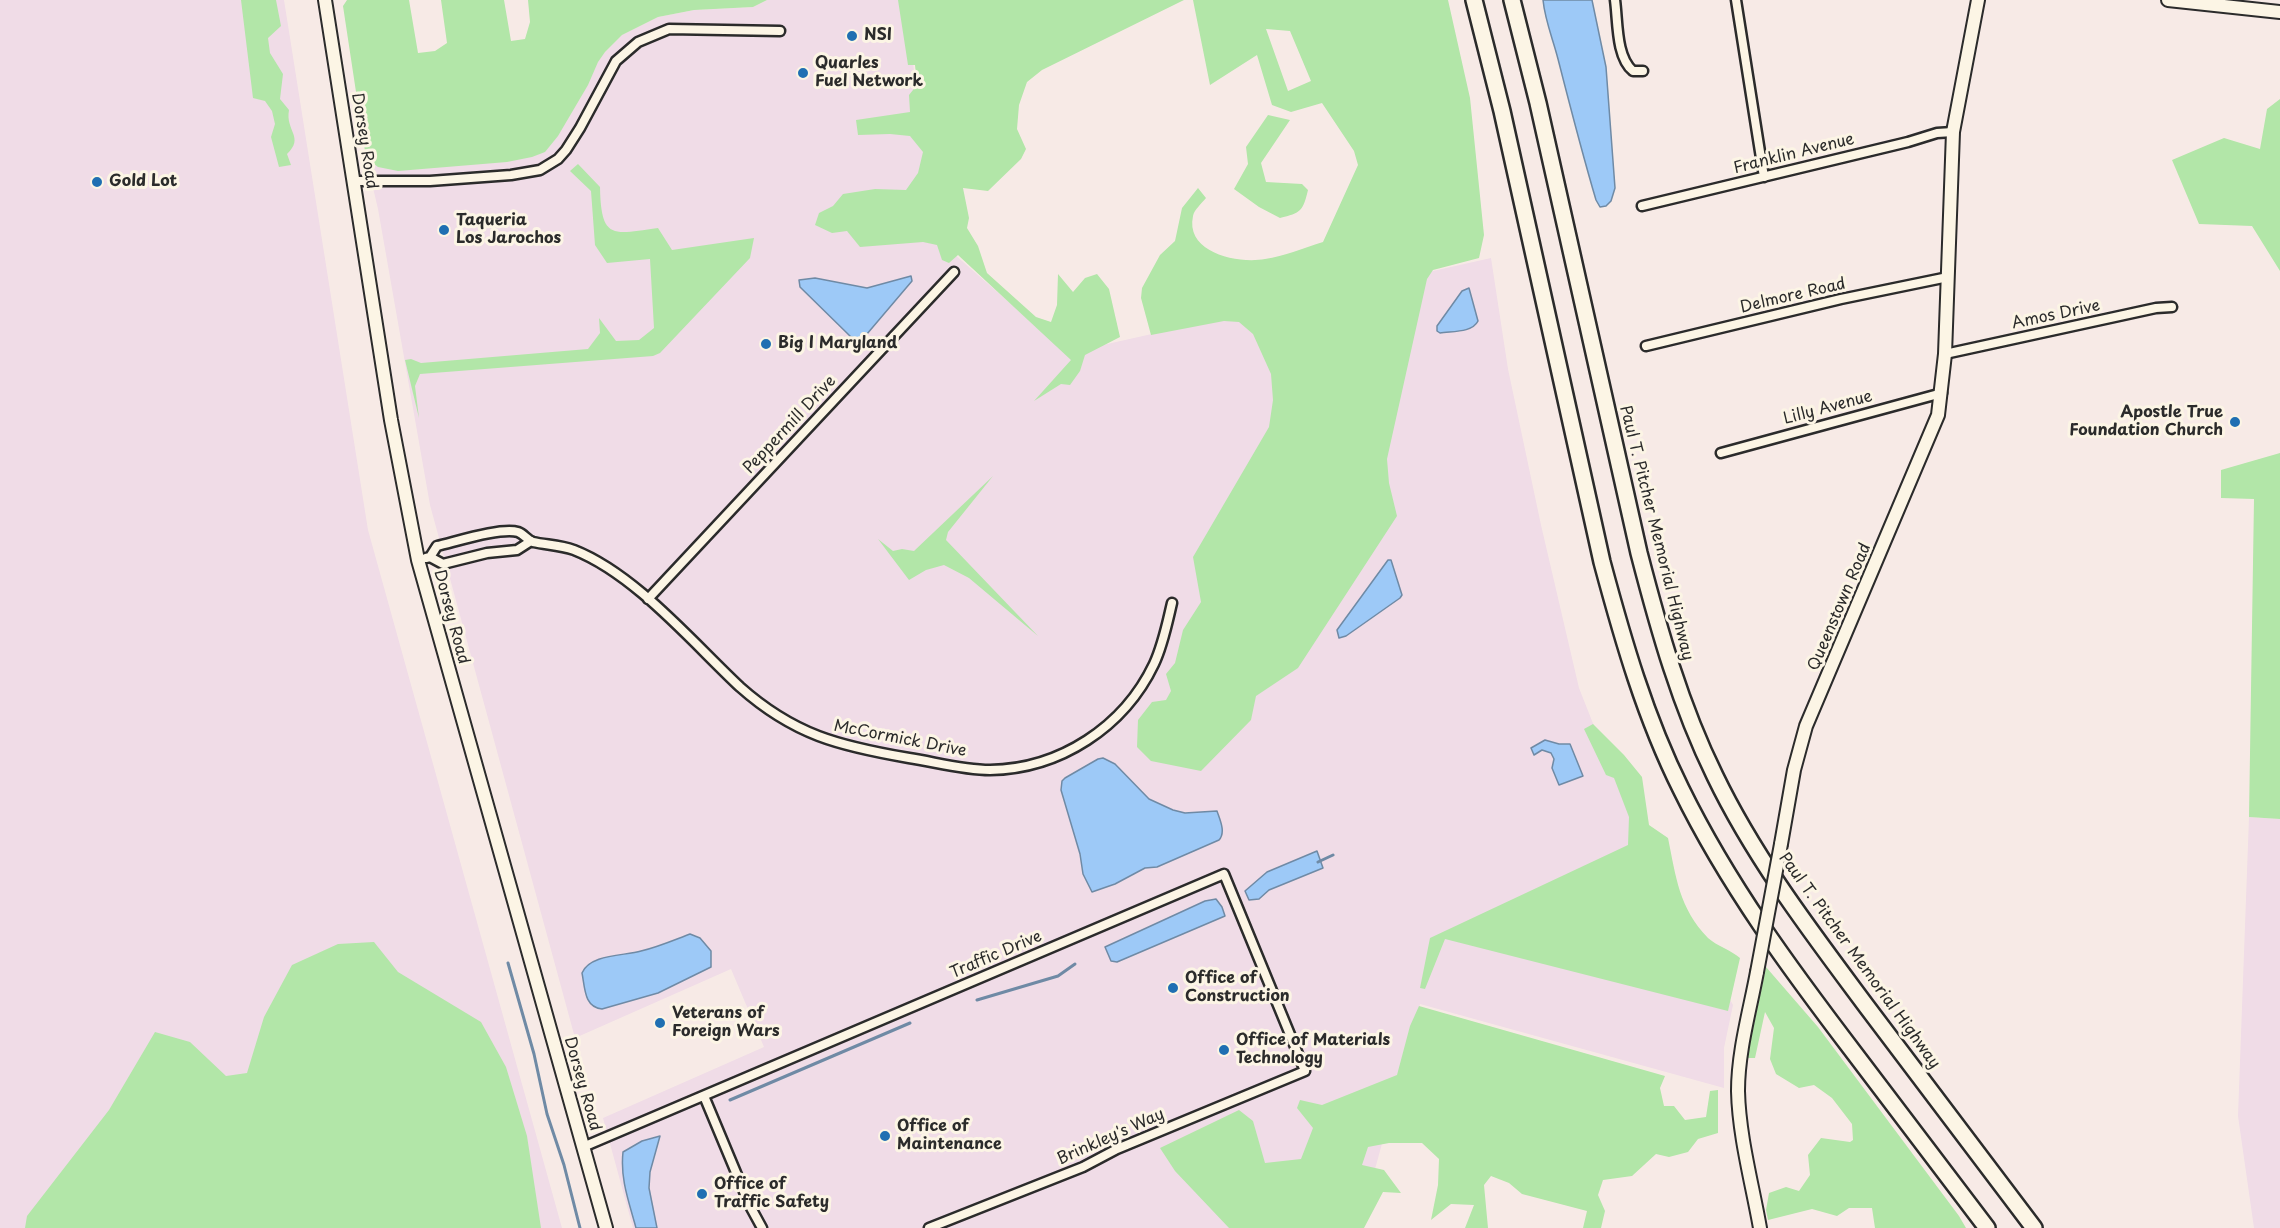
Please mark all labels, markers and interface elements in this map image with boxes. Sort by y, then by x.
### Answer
place label: NSI [864,26,892,46]
marker: NSI [845,29,859,43]
place label: Quarles Fuel Network [815,54,923,92]
marker: Quarles Fuel Network [796,66,810,80]
street label: Dorsey Road [347,91,381,191]
street label: Franklin Avenue [1732,130,1856,178]
place label: Gold Lot [109,172,177,192]
marker: Gold Lot [90,175,104,189]
place label: Taqueria Los Jarochos [456,211,561,249]
marker: Taqueria Los Jarochos [437,223,451,237]
street label: Delmore Road [1738,275,1848,317]
street label: Amos Drive [2010,296,2102,334]
place label: Big I Maryland [778,334,897,354]
marker: Big I Maryland [759,337,773,351]
street label: Peppermill Drive [740,372,840,478]
street label: Lilly Avenue [1781,387,1875,429]
street label: Paul T. Pitcher Memorial Highway [1615,403,1697,663]
place label: Apostle True Foundation Church [2069,403,2223,441]
marker: Apostle True Foundation Church [2228,415,2242,429]
street label: Queenstown Road [1804,540,1876,674]
street label: Dorsey Road [429,568,473,666]
street label: McCormick Drive [832,717,968,761]
street label: Paul T. Pitcher Memorial Highway [1774,849,1944,1073]
street label: Traffic Drive [947,927,1045,983]
place label: Office of Construction [1185,969,1290,1007]
marker: Office of Construction [1166,981,1180,995]
place label: Veterans of Foreign Wars [672,1004,780,1042]
marker: Veterans of Foreign Wars [653,1016,667,1030]
place label: Office of Materials Technology [1236,1031,1390,1069]
street label: Dorsey Road [559,1035,605,1133]
marker: Office of Materials Technology [1217,1043,1231,1057]
street label: Brinkley's Way [1054,1105,1168,1169]
place label: Office of Maintenance [897,1117,1002,1155]
marker: Office of Maintenance [878,1129,892,1143]
place label: Office of Traffic Safety [714,1175,829,1213]
marker: Office of Traffic Safety [695,1187,709,1201]

